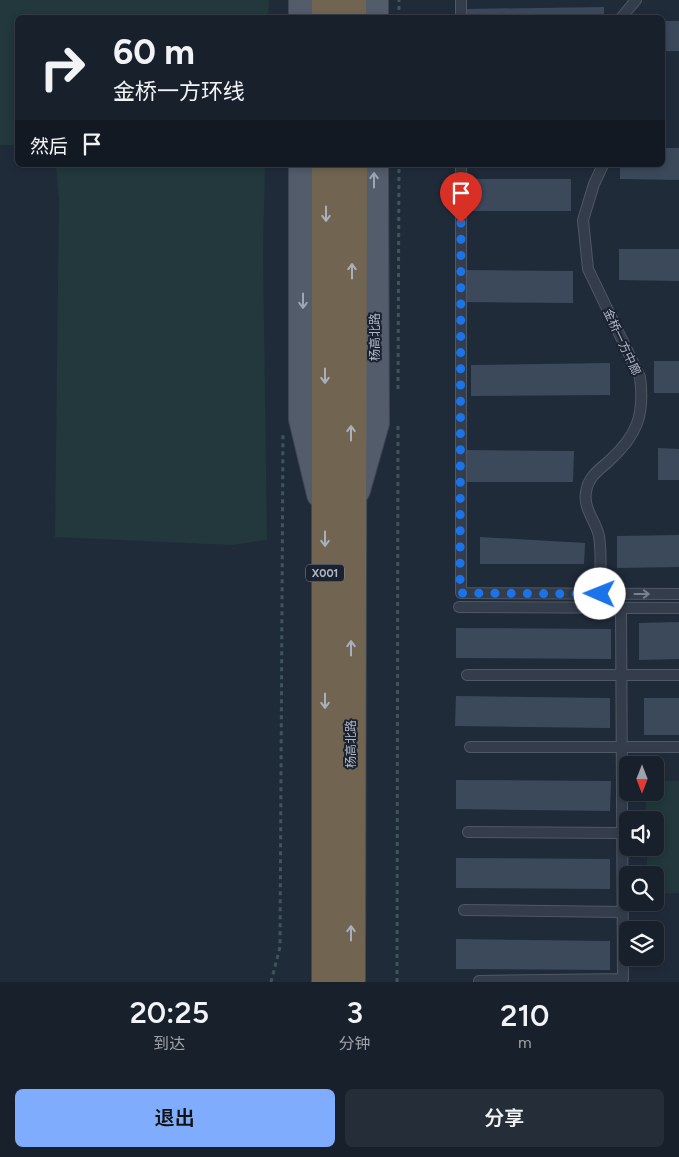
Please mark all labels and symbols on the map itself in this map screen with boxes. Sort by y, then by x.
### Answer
pin [440,172,482,223]
one-way arrow [369,173,379,189]
one-way arrow [321,205,331,221]
one-way arrow [347,263,357,280]
one-way arrow [298,292,308,309]
street label: 金桥一方中廊 [600,306,644,378]
street label: 杨高北路 [368,313,382,361]
one-way arrow [320,368,330,384]
one-way arrow [346,426,356,442]
one-way arrow [320,530,330,546]
road number: X001 [306,564,344,582]
position arrow [573,567,625,619]
one-way arrow [633,589,649,599]
one-way arrow [346,641,356,657]
one-way arrow [320,692,330,709]
street label: 杨高北路 [344,720,358,768]
north arrow [619,756,664,801]
one-way arrow [346,926,356,942]

